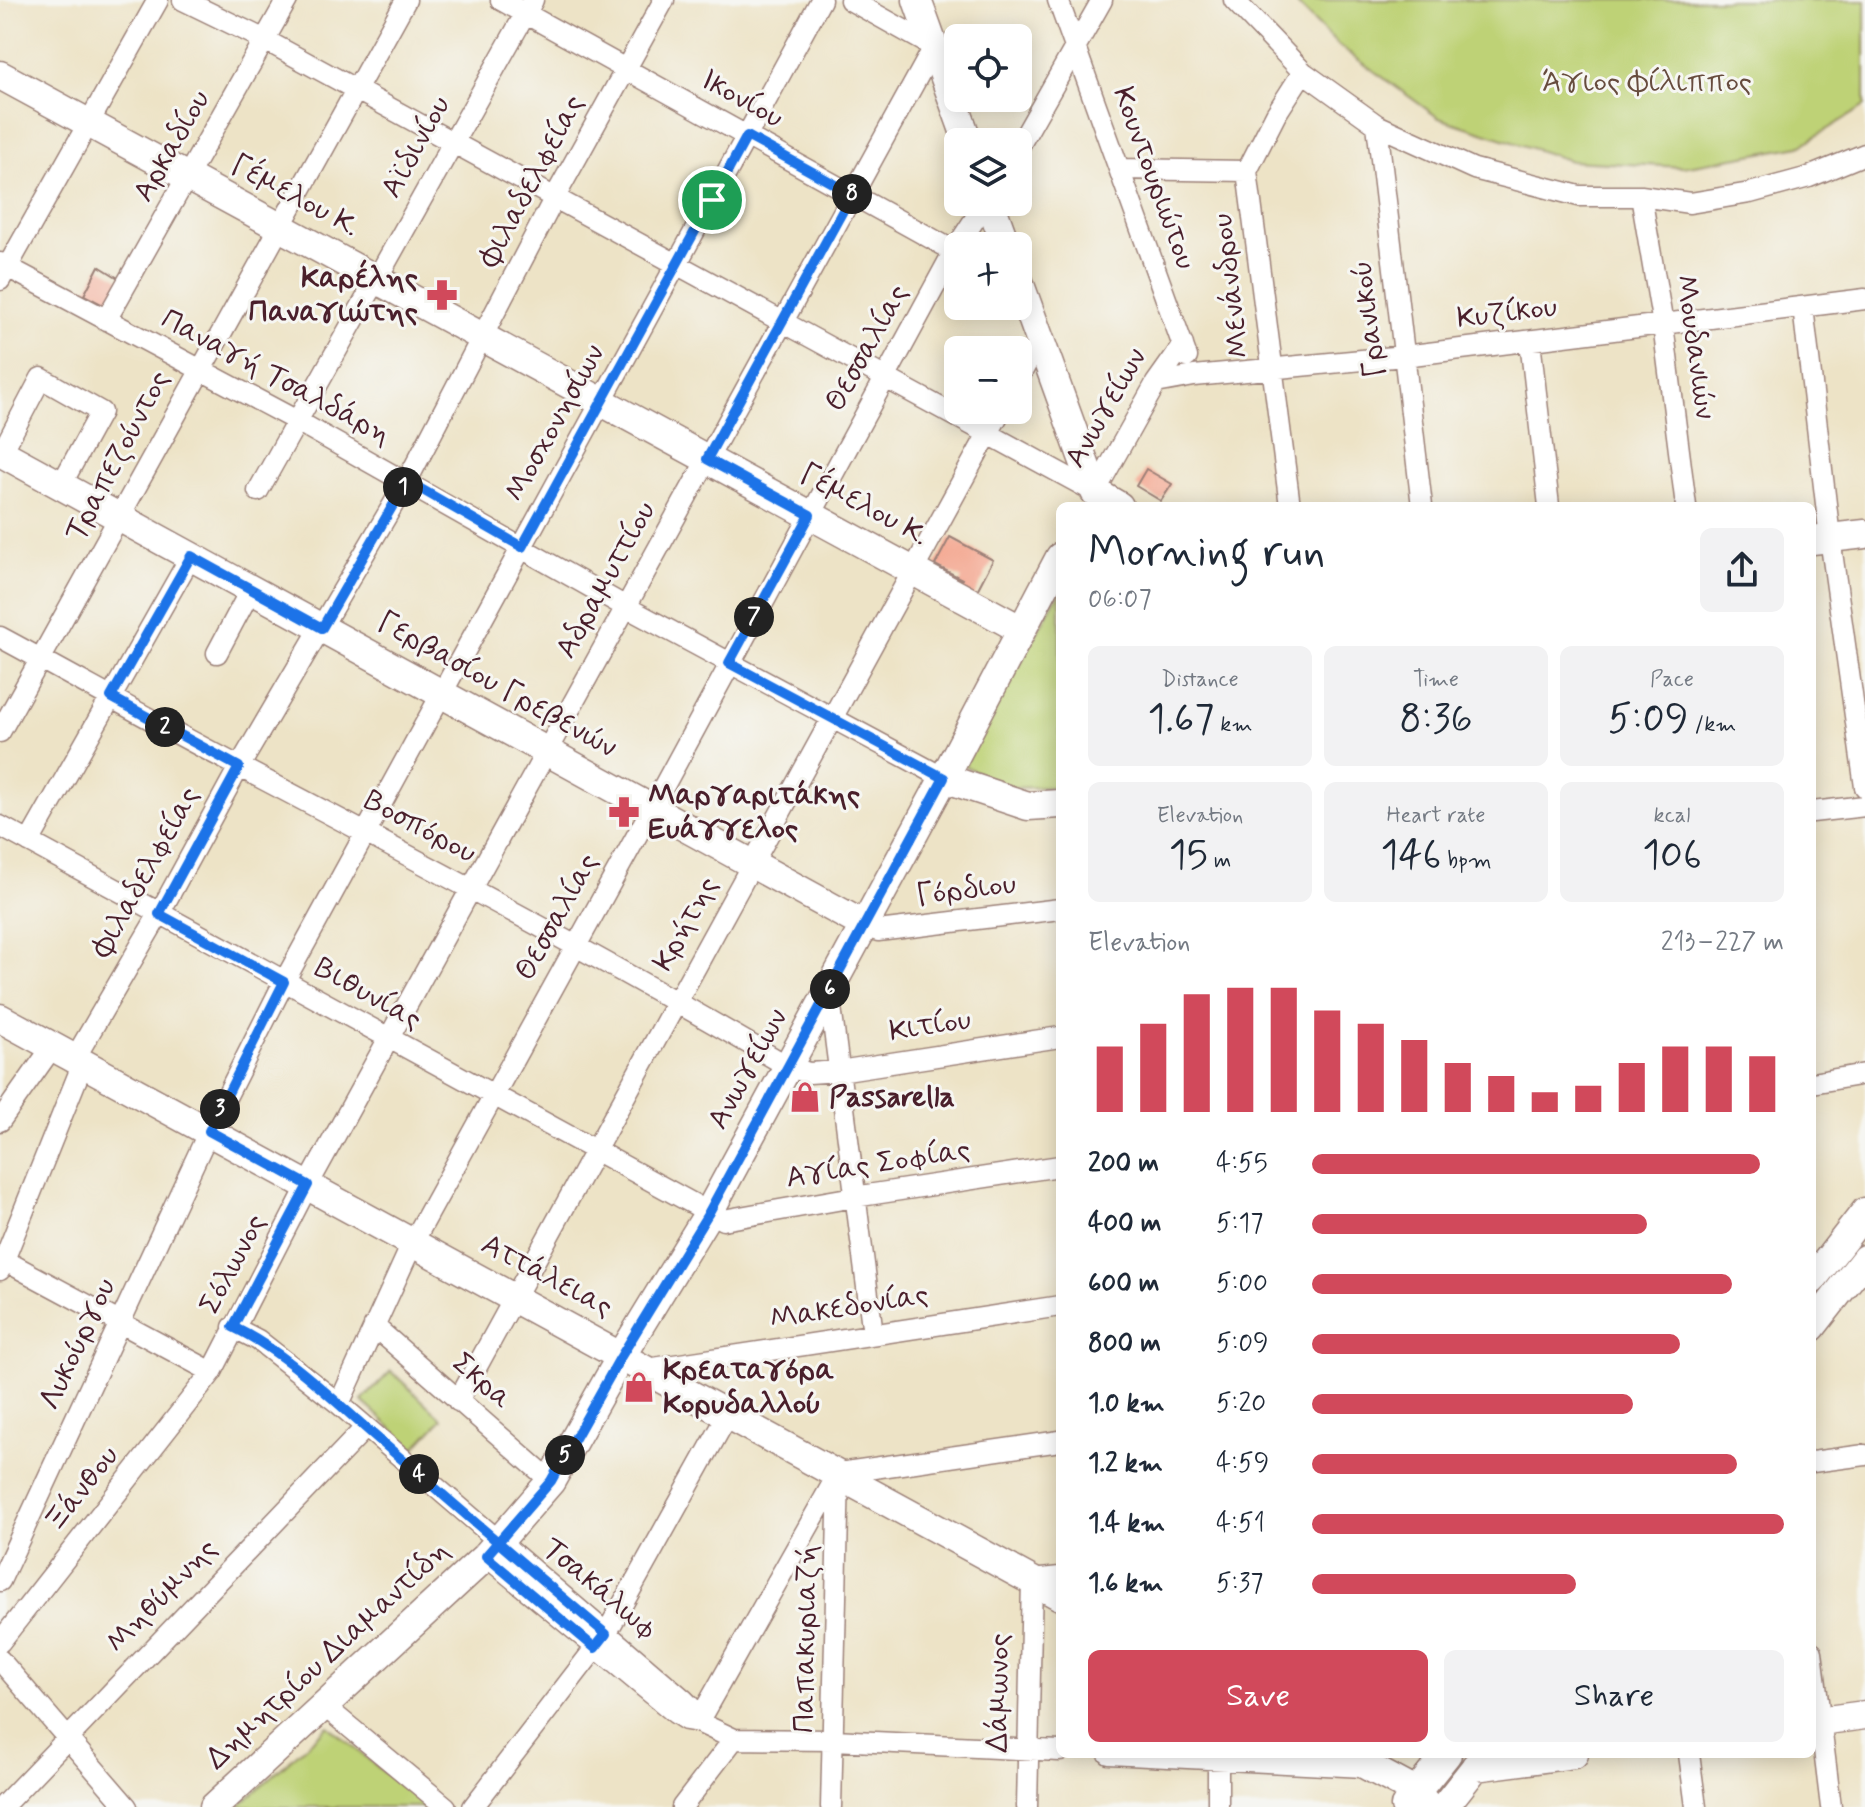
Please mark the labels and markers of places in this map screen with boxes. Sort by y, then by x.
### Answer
pin [678,166,746,234]
pin: 8 [832,174,872,214]
place label: Καρέλης Παναγιώτης [249,259,418,332]
pharmacy icon: Καρέλης Παναγιώτης [425,278,459,312]
pin: 1 [383,467,423,507]
pin: 7 [734,597,774,637]
pin: 2 [145,707,185,747]
place label: Μαργαριτάκης Ευάγγελος [648,776,860,849]
pharmacy icon: Μαργαριτάκης Ευάγγελος [607,795,641,829]
pin: 6 [810,969,850,1009]
place label: Passarella [829,1078,955,1117]
shop icon: Passarella [788,1080,822,1114]
pin: 3 [200,1089,240,1129]
place label: Κρεαταγόρα Κορυδαλλού [663,1351,834,1424]
shop icon: Κρεαταγόρα Κορυδαλλού [622,1370,656,1404]
pin: 5 [545,1435,585,1475]
pin: 4 [399,1454,439,1494]

